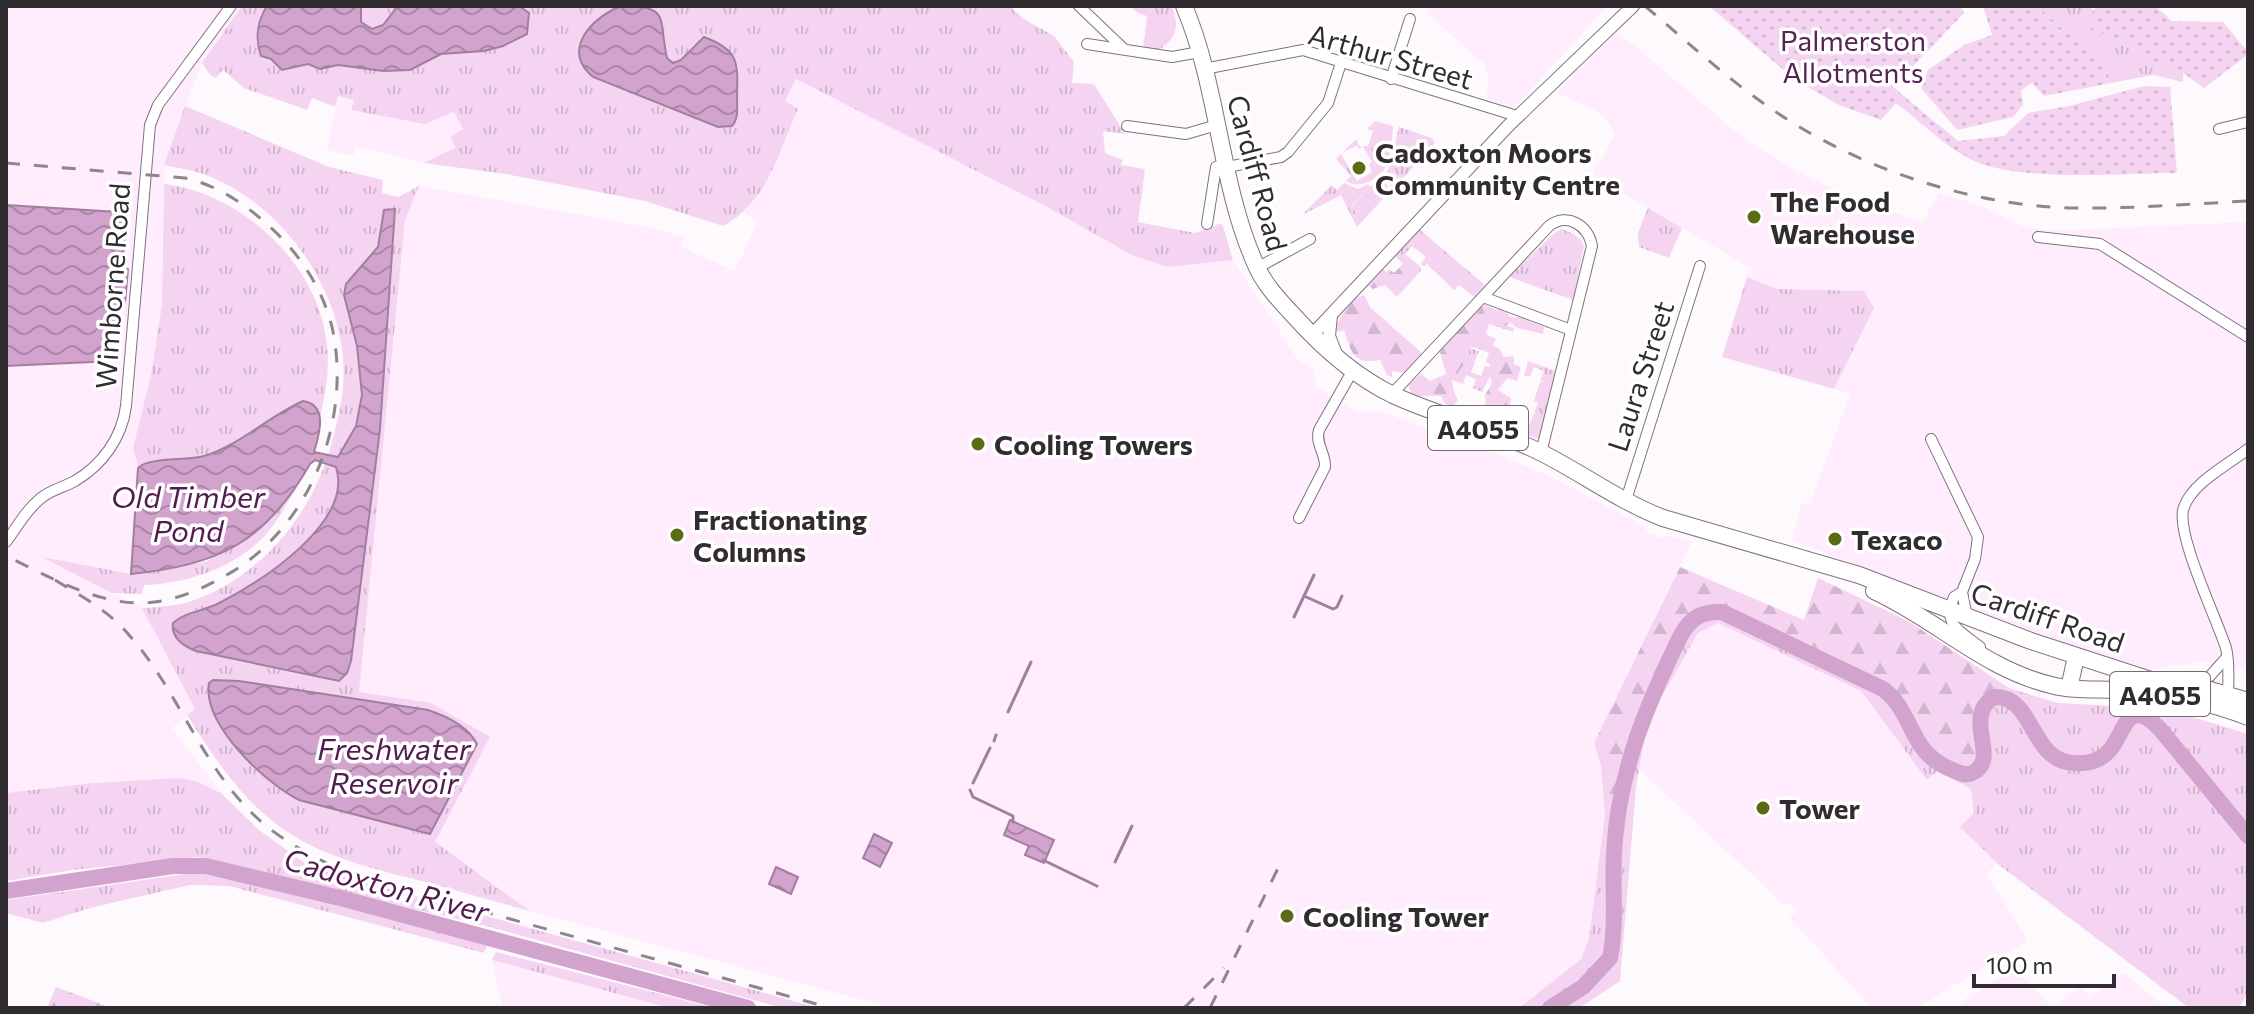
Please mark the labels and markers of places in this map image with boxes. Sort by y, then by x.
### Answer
place label: Cadoxton Moors Community Centre [1375,135,1620,201]
marker: Cadoxton Moors Community Centre [1350,159,1368,177]
place label: The Food Warehouse [1770,184,1915,250]
marker: The Food Warehouse [1745,208,1763,226]
place label: Cooling Towers [994,427,1193,461]
marker: Cooling Towers [969,435,987,453]
place label: Fractionating Columns [693,502,867,568]
place label: Texaco [1851,522,1943,556]
marker: Fractionating Columns [668,526,686,544]
marker: Texaco [1826,530,1844,548]
place label: Tower [1779,791,1861,825]
marker: Tower [1754,799,1772,817]
place label: Cooling Tower [1303,899,1490,933]
marker: Cooling Tower [1278,907,1296,925]

